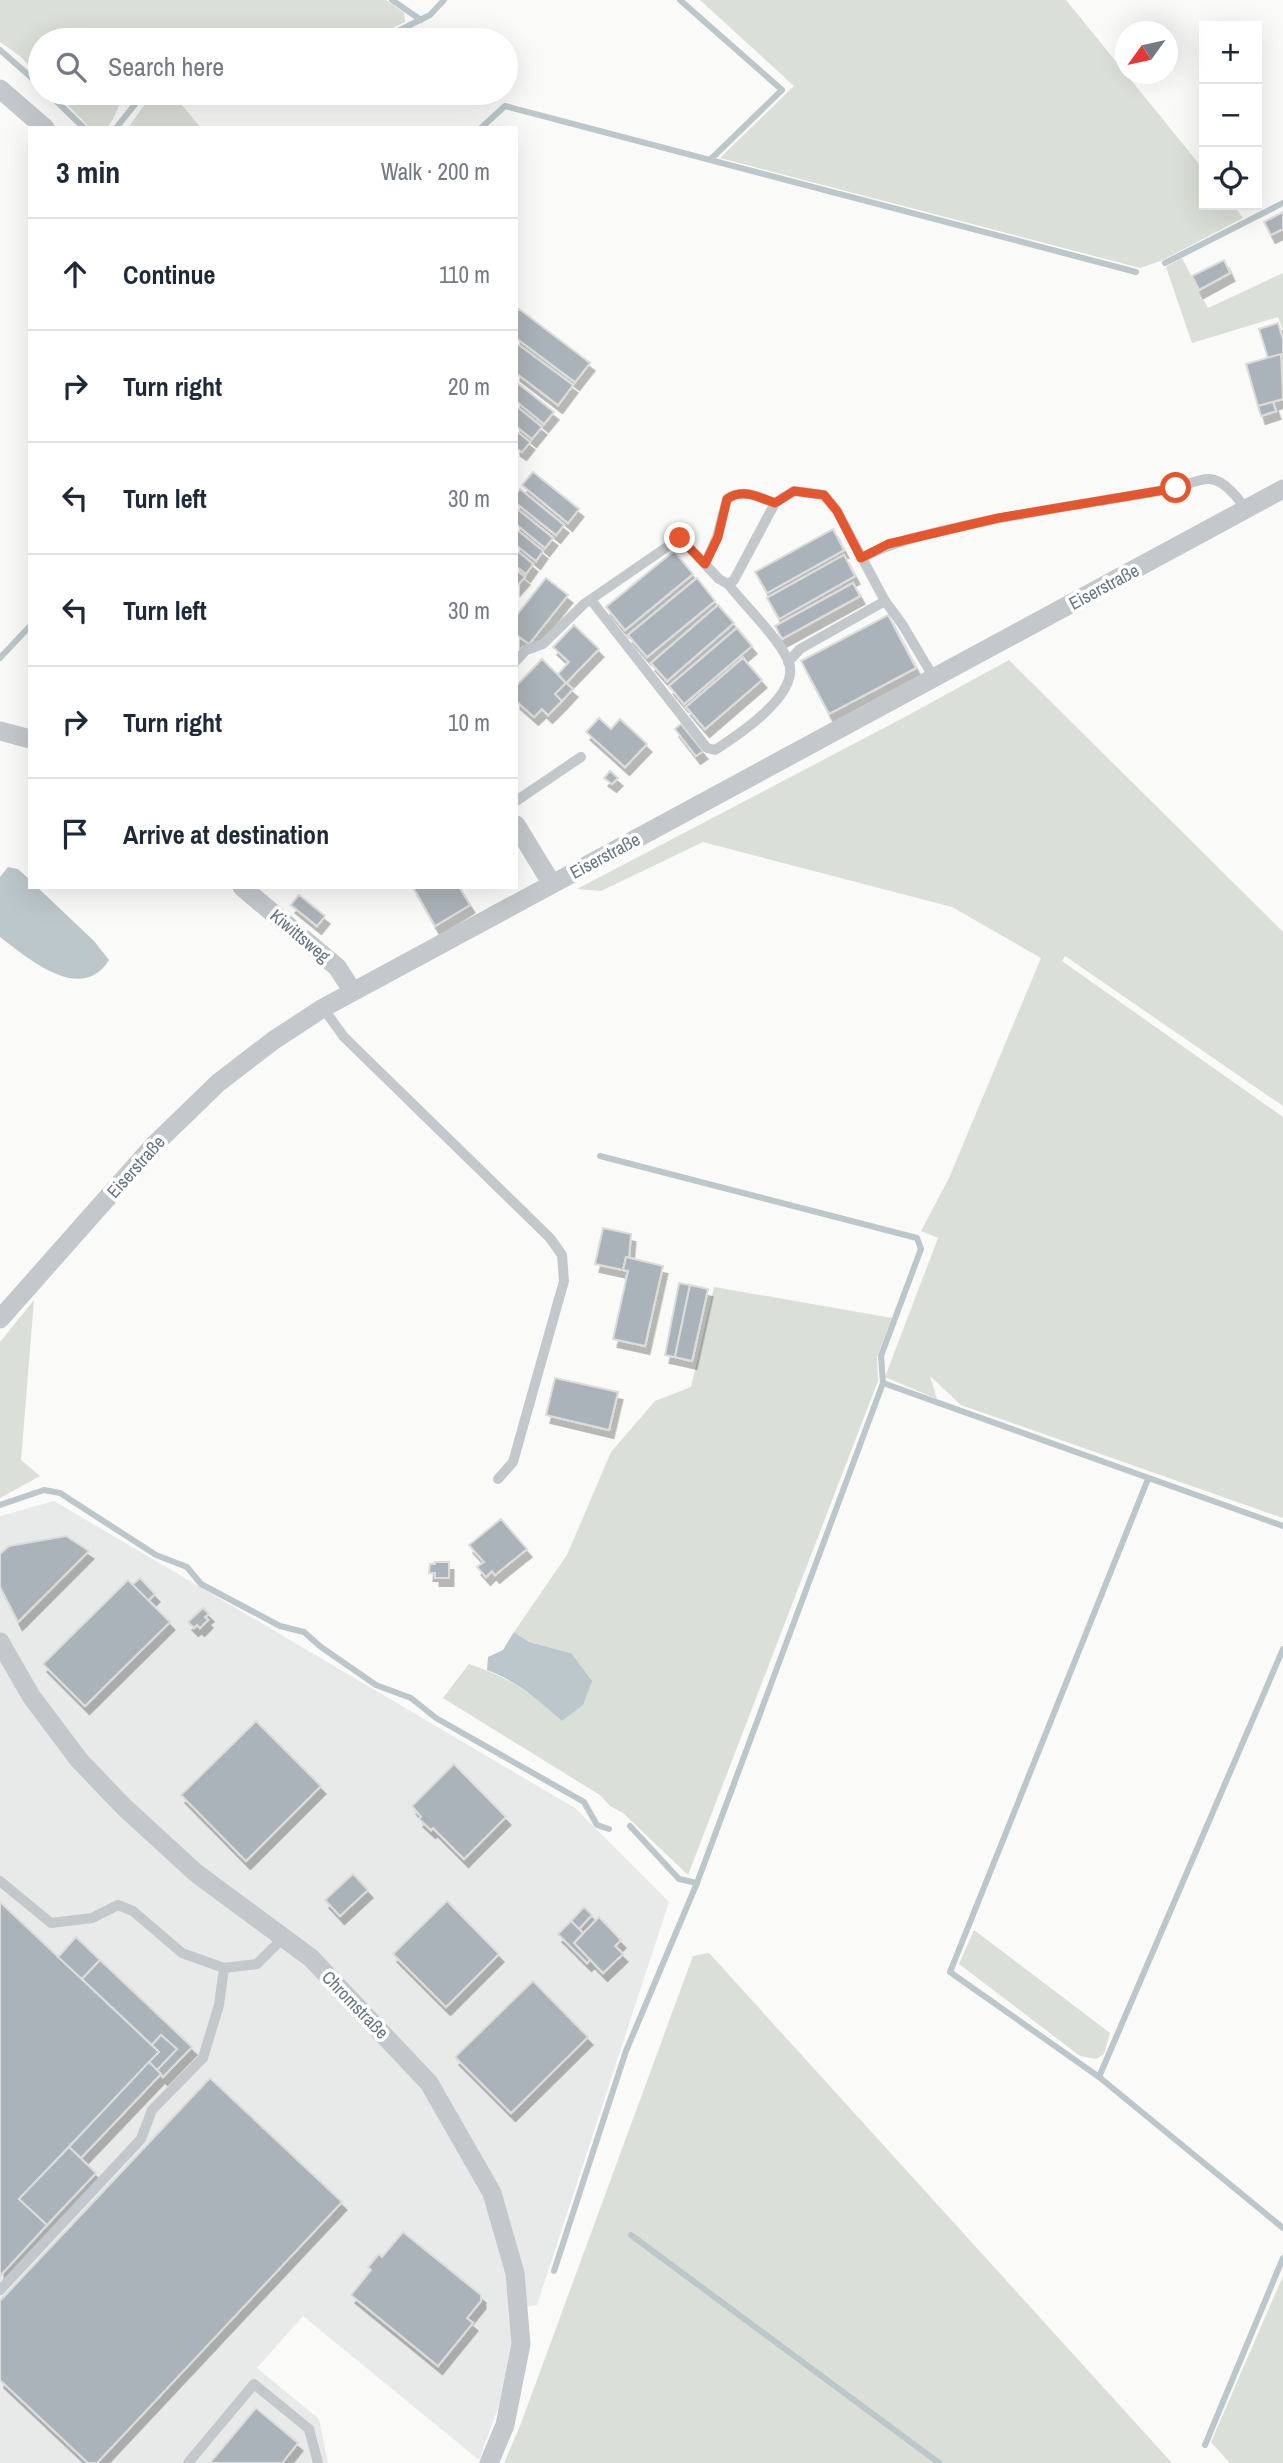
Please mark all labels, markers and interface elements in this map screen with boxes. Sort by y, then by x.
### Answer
north arrow [1115,21,1178,84]
map controls [1199,21,1262,210]
button: + [1199,21,1262,84]
search box [28,28,518,105]
icon: search [52,48,90,86]
text: Search here [108,49,224,84]
button: − [1199,84,1262,147]
button: locate [1199,147,1262,210]
text: 3 min [56,152,120,192]
text: Walk · 200 m [381,156,490,187]
icon: ahead [56,255,94,293]
text: Continue [123,257,215,292]
text: 110 m [439,259,490,290]
icon: right [56,367,94,405]
text: Turn right [123,369,222,404]
text: 20 m [448,371,490,402]
route start [1160,472,1191,503]
icon: left [56,479,94,517]
text: Turn left [123,481,207,516]
text: 30 m [448,483,490,514]
route end [664,522,695,553]
street label: Eiserstraße [1064,558,1143,616]
icon: left [56,591,94,629]
text: Turn left [123,593,207,628]
text: 30 m [448,595,490,626]
icon: right [56,703,94,741]
text: Turn right [123,705,222,740]
text: 10 m [448,707,490,738]
icon: arrive [56,815,94,853]
text: Arrive at destination [123,817,329,852]
street label: Eiserstraße [565,827,644,885]
street label: Kiwittsweg [265,903,336,969]
street label: Eiserstraße [101,1130,170,1203]
street label: Chromstraße [316,1965,394,2044]

